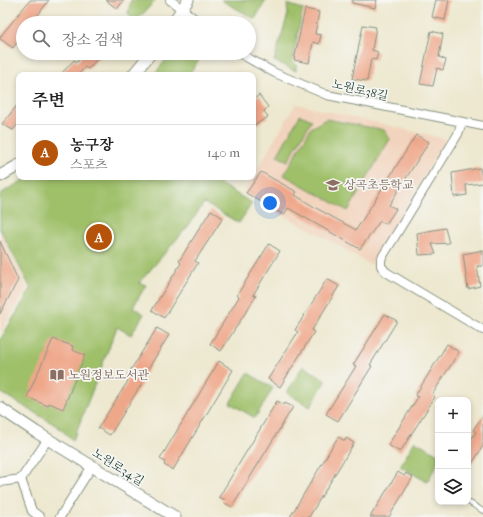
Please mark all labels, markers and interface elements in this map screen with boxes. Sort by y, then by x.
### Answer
search box [16,16,256,60]
icon: search [30,27,52,49]
text: 장소 검색 [62,31,123,49]
street label: 노원로38길 [330,77,390,103]
text: 주변 [32,90,65,110]
text: 농구장 [70,136,113,154]
text: A [41,145,49,160]
text: 140 m [207,145,240,160]
text: 스포츠 [70,157,108,172]
school or university icon: 상곡초등학교 [325,177,341,193]
place label: 상곡초등학교 [344,178,414,192]
your location [260,193,280,213]
pin: A [86,222,112,252]
library icon: 노원정보도서관 [49,367,65,383]
place label: 노원정보도서관 [68,368,150,382]
map controls [435,397,471,505]
button: + [435,397,471,433]
button: − [435,433,471,469]
street label: 노원로34길 [90,446,146,488]
button: layers [435,469,471,505]

